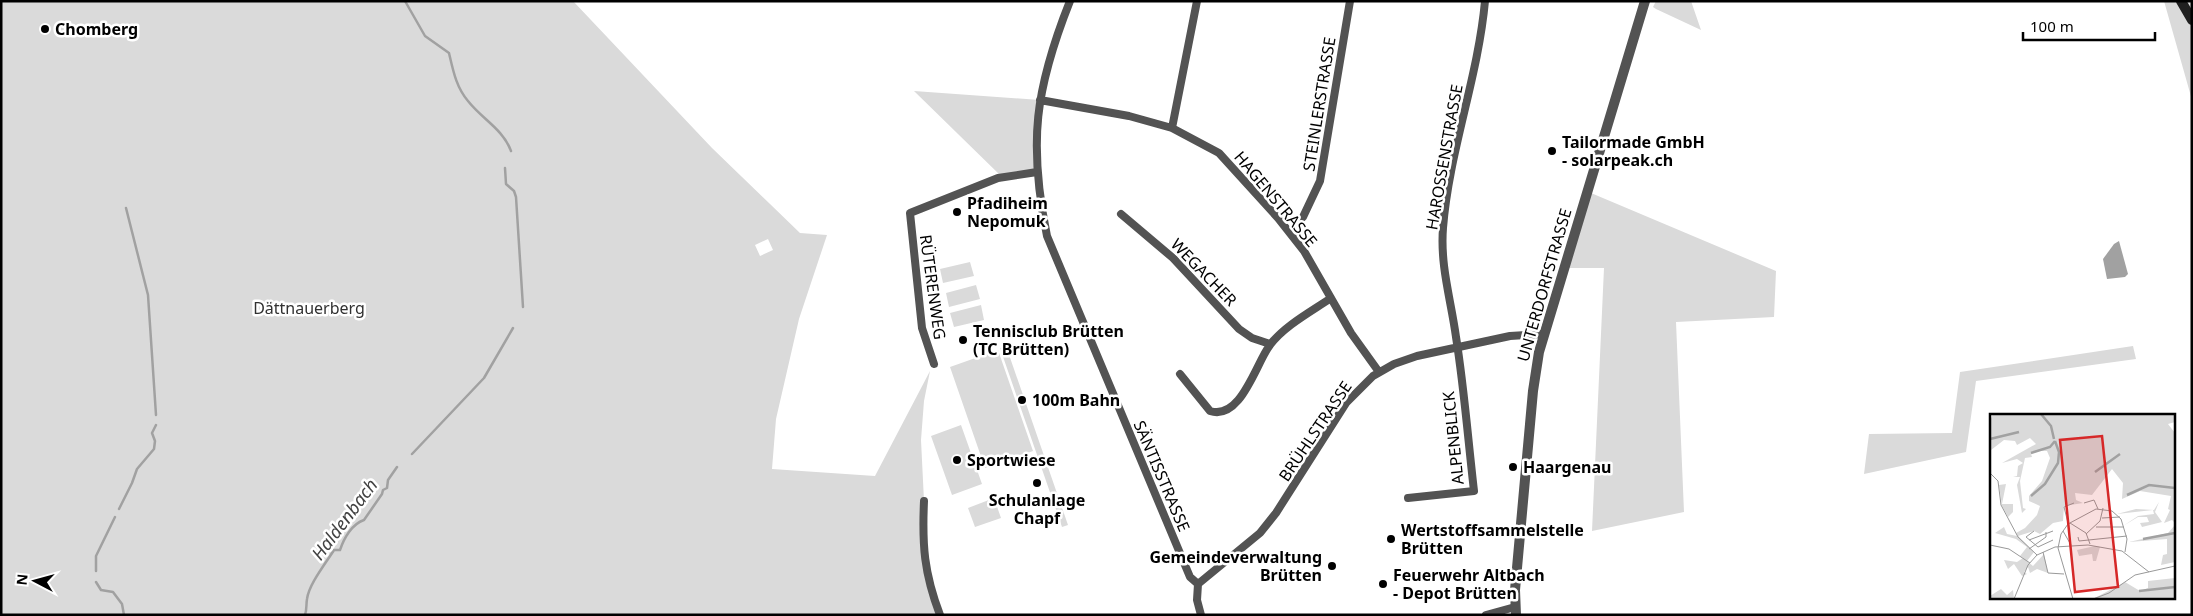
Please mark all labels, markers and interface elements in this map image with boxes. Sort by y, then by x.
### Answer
scale bar [2023,10,2156,42]
text: 100 m [2030,16,2074,36]
place label: Chomberg [55,18,138,40]
marker: Chomberg [39,23,51,35]
street label: STEINLERSTRASSE [1298,35,1340,173]
street label: HAROSSENSTRASSE [1420,82,1468,232]
place label: Tailormade GmbH - solarpeak.ch [1562,131,1705,171]
marker: Tailormade GmbH - solarpeak.ch [1546,145,1558,157]
street label: HAGENSTRASSE [1229,146,1323,252]
place label: Pfadiheim Nepomuk [967,192,1048,232]
marker: Pfadiheim Nepomuk [951,206,963,218]
street label: UNTERDORFSTRASSE [1512,206,1576,364]
street label: RÜTERENWEG [915,233,951,341]
street label: WEGACHER [1166,233,1242,311]
park label: Dättnauerberg [253,297,365,319]
place label: Tennisclub Brütten (TC Brütten) [973,320,1124,360]
marker: Tennisclub Brütten (TC Brütten) [957,334,969,346]
street label: BRÜHLSTRASSE [1273,377,1357,485]
place label: 100m Bahn [1032,389,1120,411]
street label: ALPENBLICK [1437,390,1469,486]
marker: 100m Bahn [1016,394,1028,406]
inset map [1990,414,2176,598]
street label: SÄNTISSTRASSE [1129,417,1195,535]
place label: Sportwiese [967,449,1056,471]
marker: Sportwiese [951,454,963,466]
place label: Haargenau [1523,456,1611,478]
marker: Haargenau [1507,461,1519,473]
water label: Haldenbach [305,473,383,565]
marker: Schulanlage Chapf [1031,477,1043,489]
place label: Schulanlage Chapf [989,489,1085,529]
place label: Wertstoffsammelstelle Brütten [1401,519,1584,559]
marker: Wertstoffsammelstelle Brütten [1385,533,1397,545]
place label: Gemeindeverwaltung Brütten [1149,546,1322,586]
north arrow [10,556,60,606]
marker: Gemeindeverwaltung Brütten [1326,560,1338,572]
place label: Feuerwehr Altbach - Depot Brütten [1393,564,1545,604]
text: N [12,573,32,586]
marker: Feuerwehr Altbach - Depot Brütten [1377,578,1389,590]

